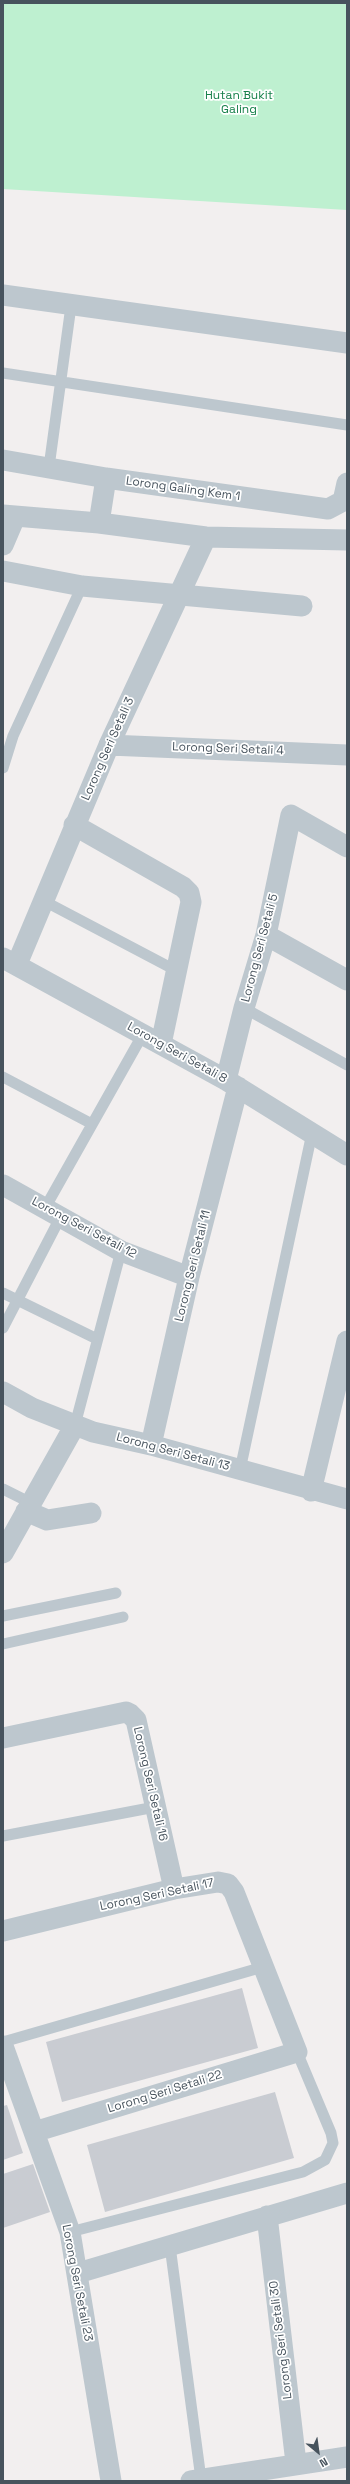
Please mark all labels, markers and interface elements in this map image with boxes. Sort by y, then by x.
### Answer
park label: Hutan Bukit Galing [205,89,273,117]
street label: Lorong Galing Kem 1 [125,474,241,504]
street label: Lorong Seri Setali 3 [79,695,137,803]
street label: Lorong Seri Setali 4 [172,740,284,758]
street label: Lorong Seri Setali 5 [239,892,281,1004]
street label: Lorong Seri Setali 8 [125,1020,229,1086]
street label: Lorong Seri Setali 12 [29,1194,139,1262]
street label: Lorong Seri Setali 11 [172,1209,214,1323]
street label: Lorong Seri Setali 13 [115,1430,231,1474]
street label: Lorong Seri Setali 16 [130,1726,170,1842]
street label: Lorong Seri Setali 17 [99,1876,215,1914]
street label: Lorong Seri Setali 22 [106,2068,224,2116]
street label: Lorong Seri Setali 23 [59,2223,95,2343]
street label: Lorong Seri Setali 30 [267,2280,295,2400]
north arrow [298,2432,338,2472]
text: N [317,2455,330,2470]

